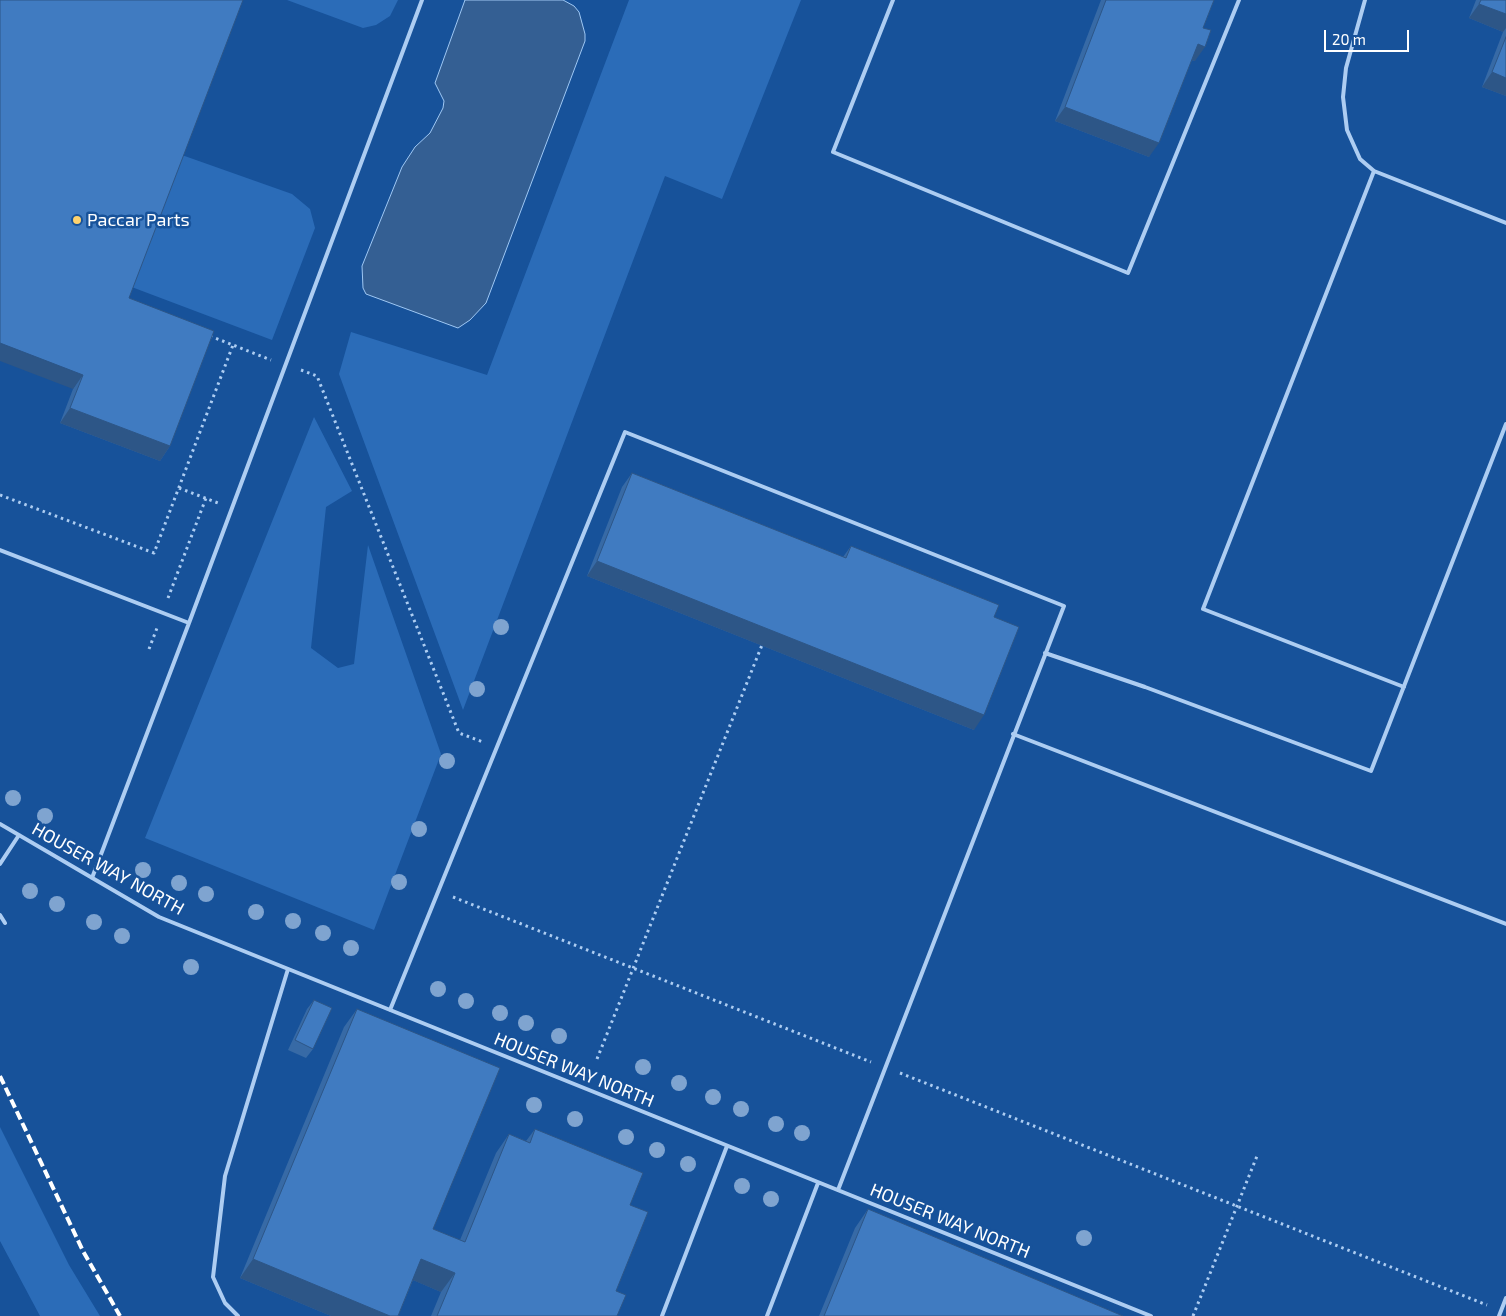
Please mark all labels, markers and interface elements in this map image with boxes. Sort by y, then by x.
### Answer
scale bar [1326,20,1411,52]
text: 20 m [1332,30,1366,48]
place label: Paccar Parts [87,209,190,231]
marker: Paccar Parts [71,214,83,226]
street label: HOUSER WAY NORTH [28,818,188,920]
street label: HOUSER WAY NORTH [491,1028,657,1112]
street label: HOUSER WAY NORTH [867,1179,1033,1263]

